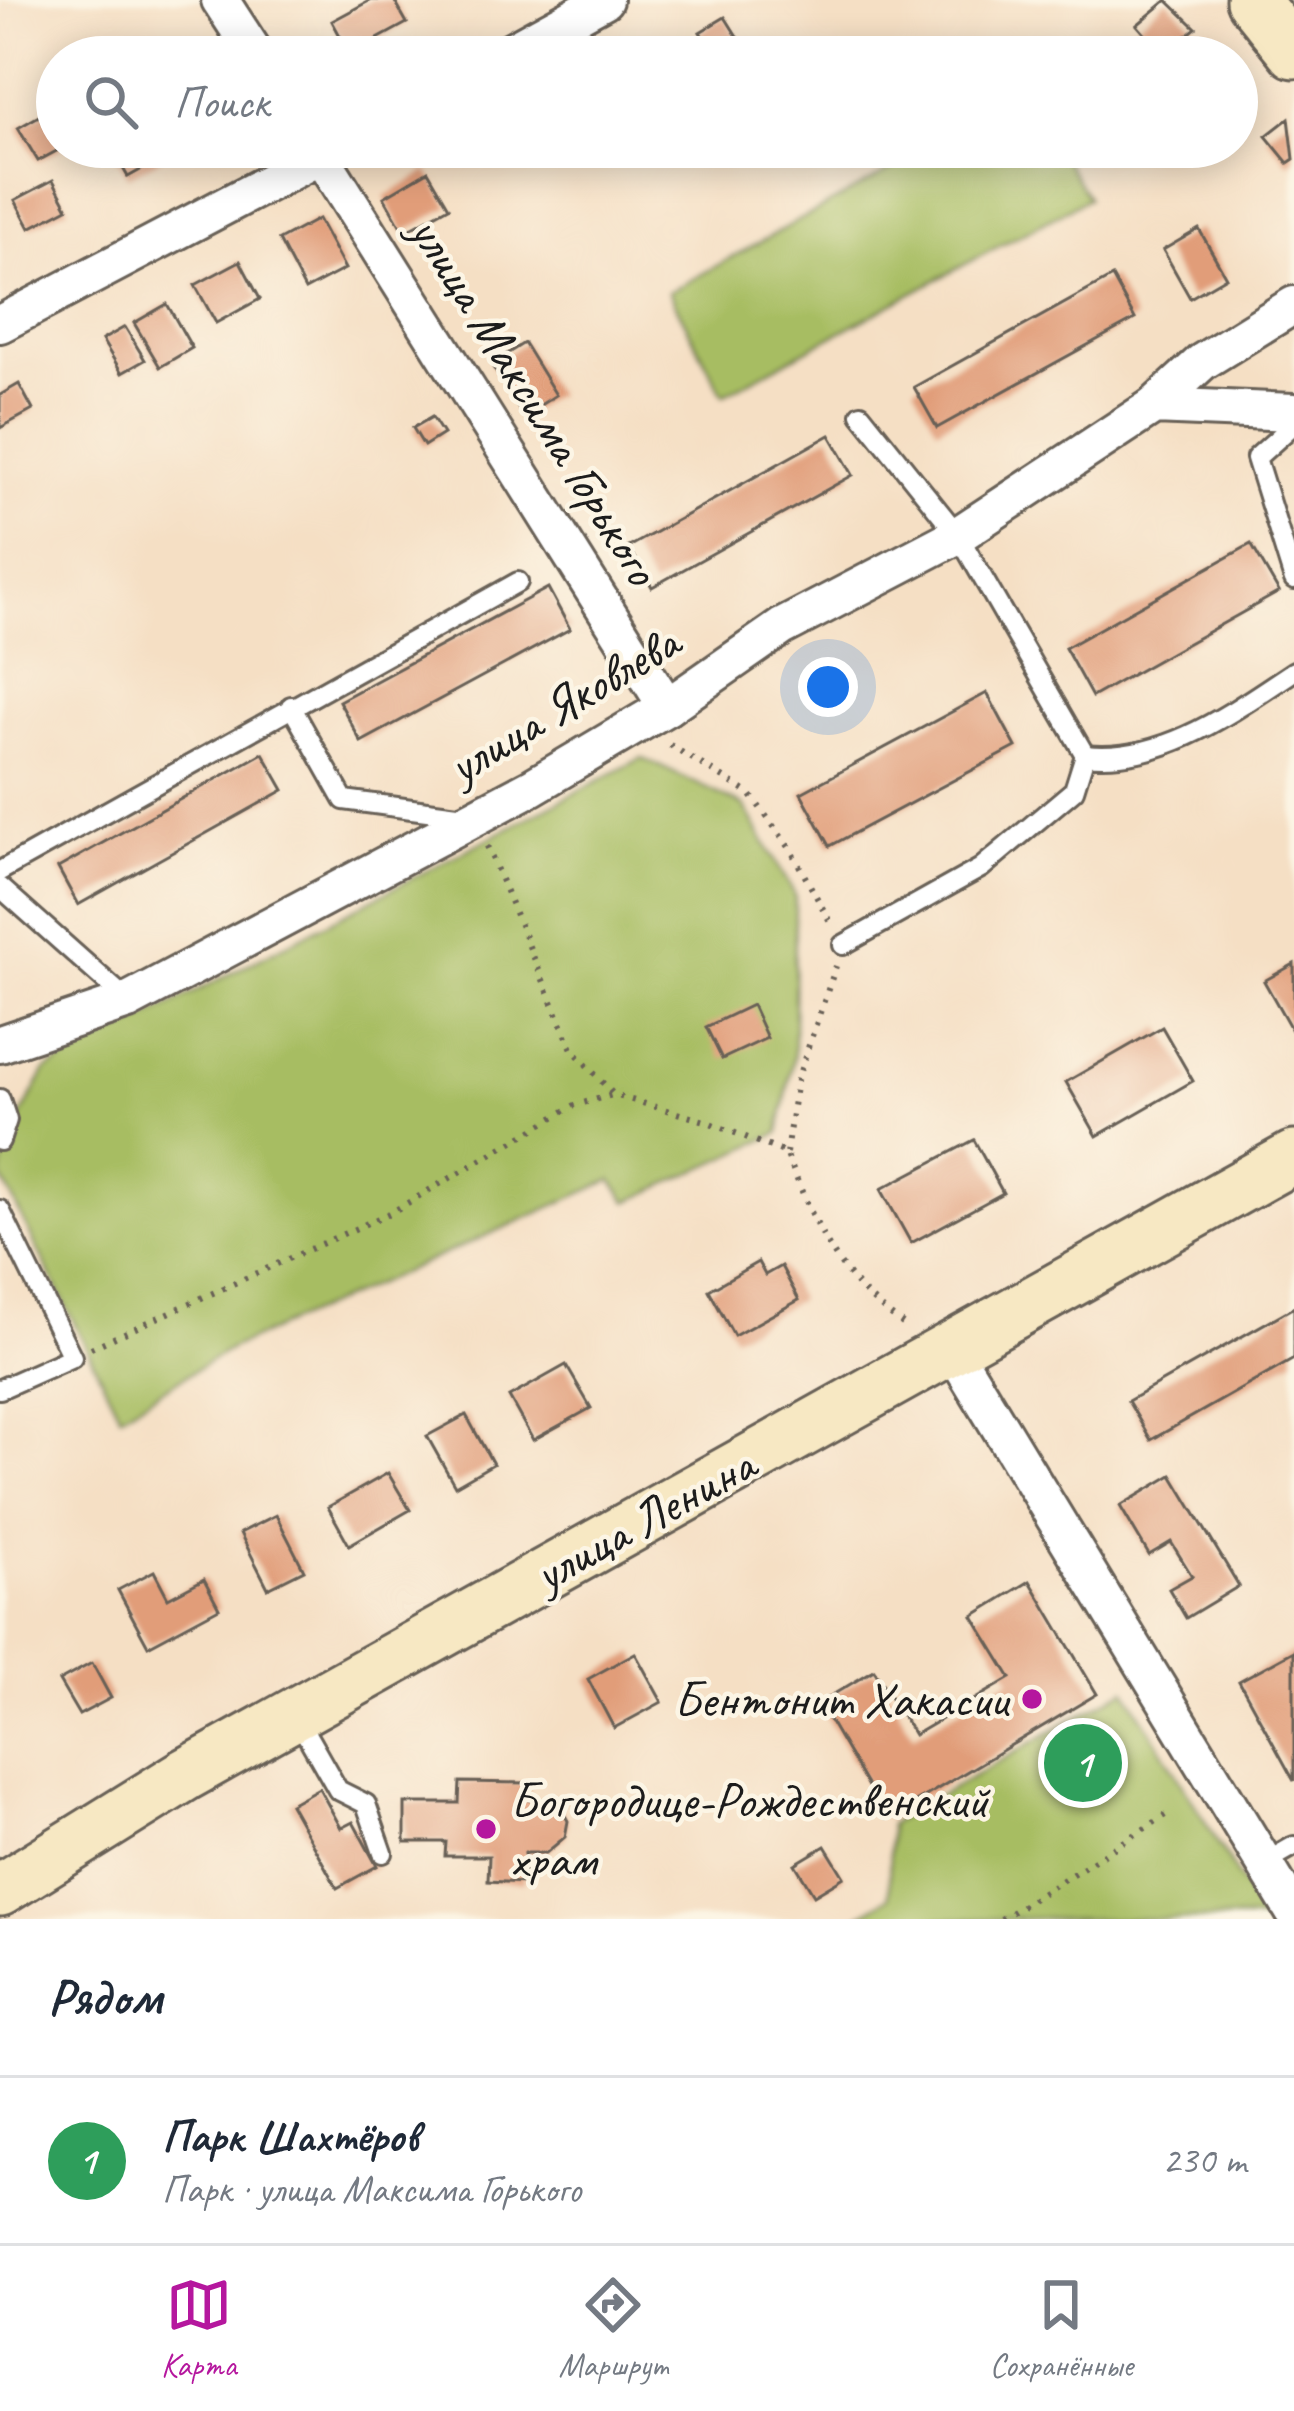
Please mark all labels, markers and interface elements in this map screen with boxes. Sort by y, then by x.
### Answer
search box [36,36,1258,168]
icon: search [78,69,144,135]
text: Поиск [174,74,269,131]
street label: улица Максима Горького [394,201,676,599]
street label: улица Яковлева [433,608,694,800]
your location [798,657,858,717]
street label: улица Ленина [520,1430,769,1607]
place label: Бентонит Хакасии [674,1667,1011,1731]
marker: Бентонит Хакасии [1019,1686,1045,1712]
pin: 1 [1044,1718,1122,1808]
place label: Богородице-Рождественский храм [510,1768,991,1891]
marker: Богородице-Рождественский храм [473,1816,499,1842]
text: Рядом [48,1965,162,2029]
text: Парк Шахтёров [162,2108,418,2165]
text: 1 [78,2136,96,2185]
text: 230 m [1162,2136,1246,2185]
text: Парк · улица Максима Горького [162,2165,581,2214]
tab: Карта [161,2272,237,2386]
tab: Маршрут [559,2272,668,2386]
tab: Сохранённые [990,2272,1133,2386]

